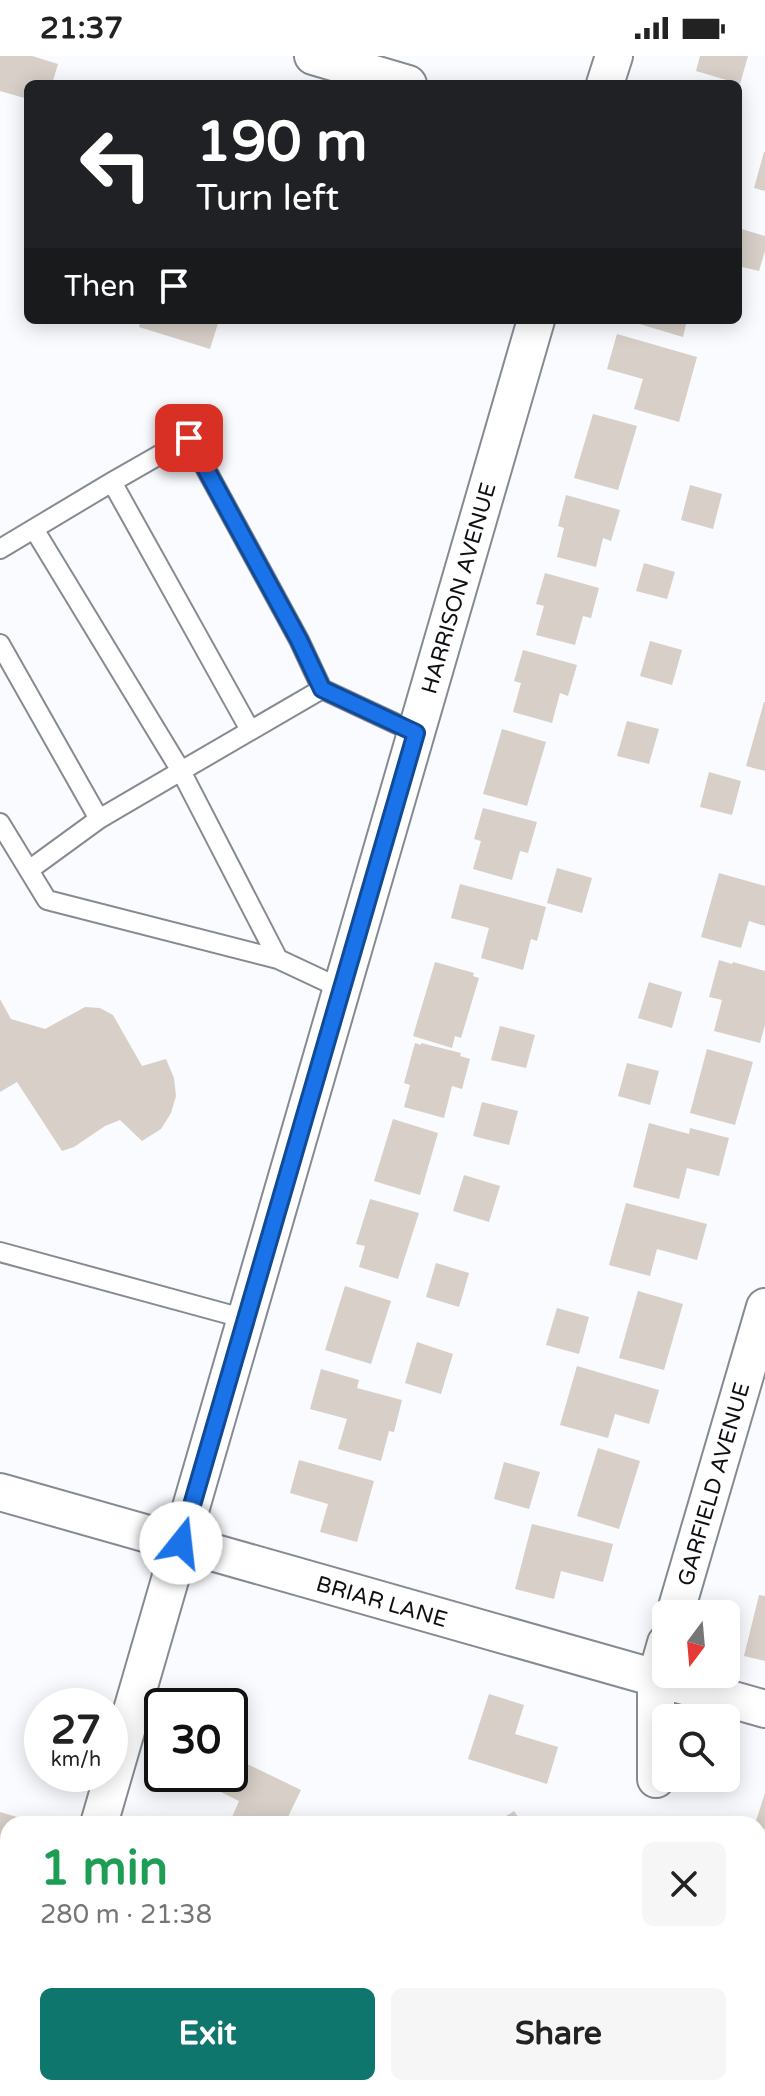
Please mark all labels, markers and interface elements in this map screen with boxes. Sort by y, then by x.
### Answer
text: 21:37 [40,10,123,47]
text: 190 m [196,109,367,176]
icon: left [64,112,168,216]
text: Turn left [196,177,339,220]
icon: arrive [152,264,196,308]
text: Then [64,268,136,305]
pin [155,404,223,472]
icon: arrive [167,416,211,460]
street label: HARRISON AVENUE [416,480,502,697]
street label: GARFIELD AVENUE [672,1380,755,1589]
position arrow [139,1501,223,1585]
street label: BRIAR LANE [313,1571,450,1633]
north arrow [652,1600,740,1688]
map controls [652,1600,740,1792]
speed limit sign: 30 [144,1688,248,1792]
button: search [652,1704,740,1792]
text: 27 [51,1706,101,1754]
text: km/h [51,1748,101,1772]
text: 1 min [40,1840,168,1898]
button: close [642,1842,726,1926]
text: 280 m · 21:38 [40,1899,212,1930]
button: Exit [40,1988,375,2080]
button: Share [391,1988,726,2080]

